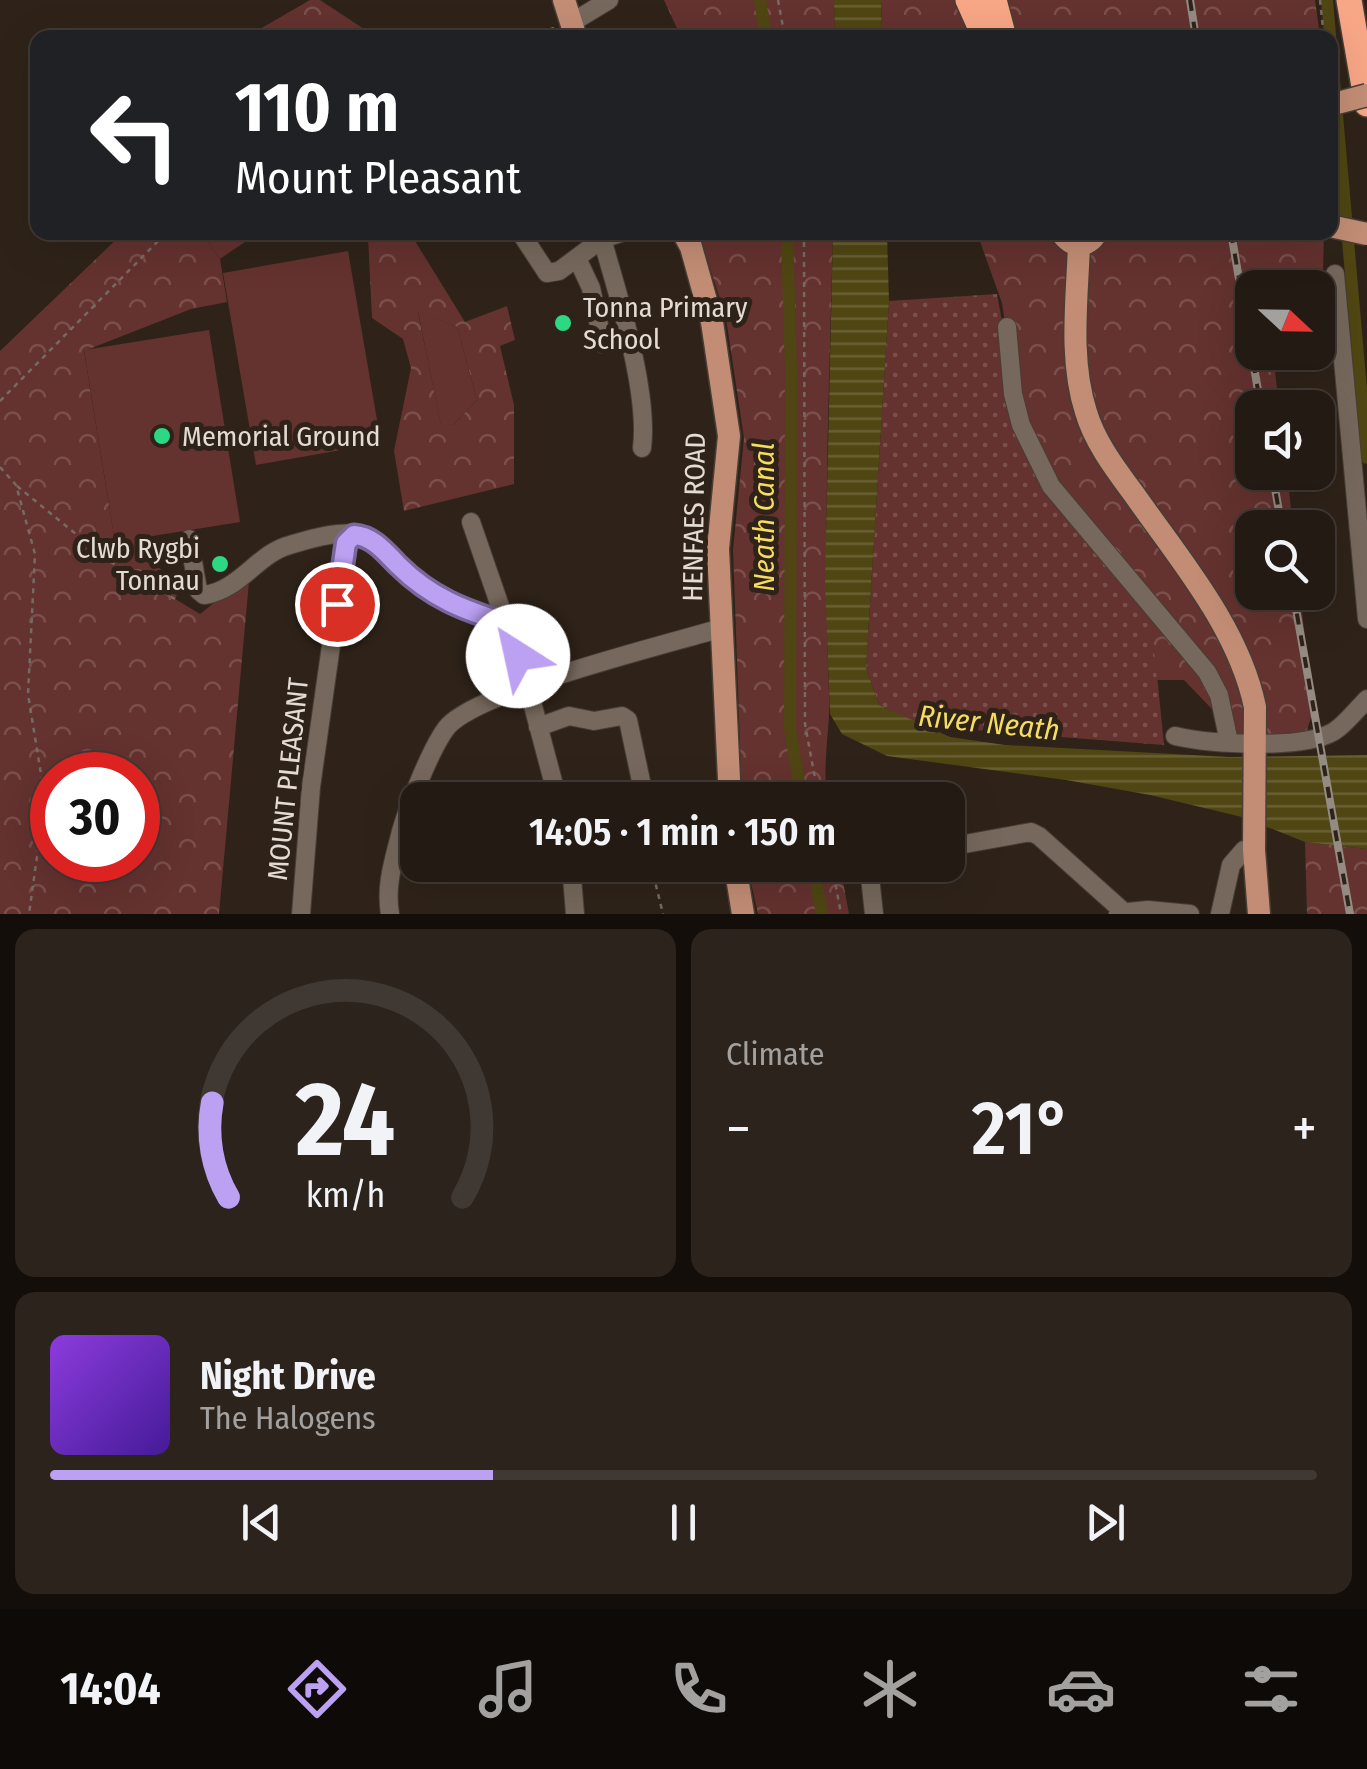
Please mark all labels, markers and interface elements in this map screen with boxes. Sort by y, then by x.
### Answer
text: 110 m [235,66,399,150]
icon: left [70,70,200,200]
text: Mount Pleasant [235,151,521,205]
north arrow [1235,270,1335,370]
map controls [1235,270,1335,610]
place label: Tonna Primary School [583,291,748,356]
marker: Tonna Primary School [552,312,574,334]
button: sound [1235,390,1335,490]
place label: Memorial Ground [182,420,380,453]
marker: Memorial Ground [151,425,173,447]
street label: HENFAES ROAD [676,432,712,602]
water label: Neath Canal [746,442,782,592]
button: search [1235,510,1335,610]
place label: Clwb Rygbi Tonnau [76,532,200,597]
marker: Clwb Rygbi Tonnau [209,553,231,575]
pin [295,562,380,647]
icon: arrive [310,577,365,632]
position arrow [466,604,570,708]
street label: MOUNT PLEASANT [261,676,315,882]
water label: River Neath [917,698,1061,748]
speed limit sign: 30 [30,752,160,882]
text: 14:05 · 1 min · 150 m [529,809,836,855]
text: Climate [726,1035,825,1073]
text: 24 [295,1058,395,1183]
text: 21° [972,1084,1071,1174]
text: − [726,1096,751,1162]
text: + [1292,1096,1317,1162]
text: km/h [306,1174,385,1216]
text: Night Drive [200,1353,376,1399]
text: The Halogens [200,1399,376,1437]
icon: previous [234,1495,289,1550]
icon: pause [656,1495,711,1550]
icon: next [1078,1495,1133,1550]
icon: directions [282,1654,352,1724]
icon: music [473,1654,543,1724]
icon: phone [664,1654,734,1724]
icon: climate [855,1654,925,1724]
icon: car [1046,1654,1116,1724]
icon: filters [1236,1654,1306,1724]
text: 14:04 [60,1662,161,1716]

